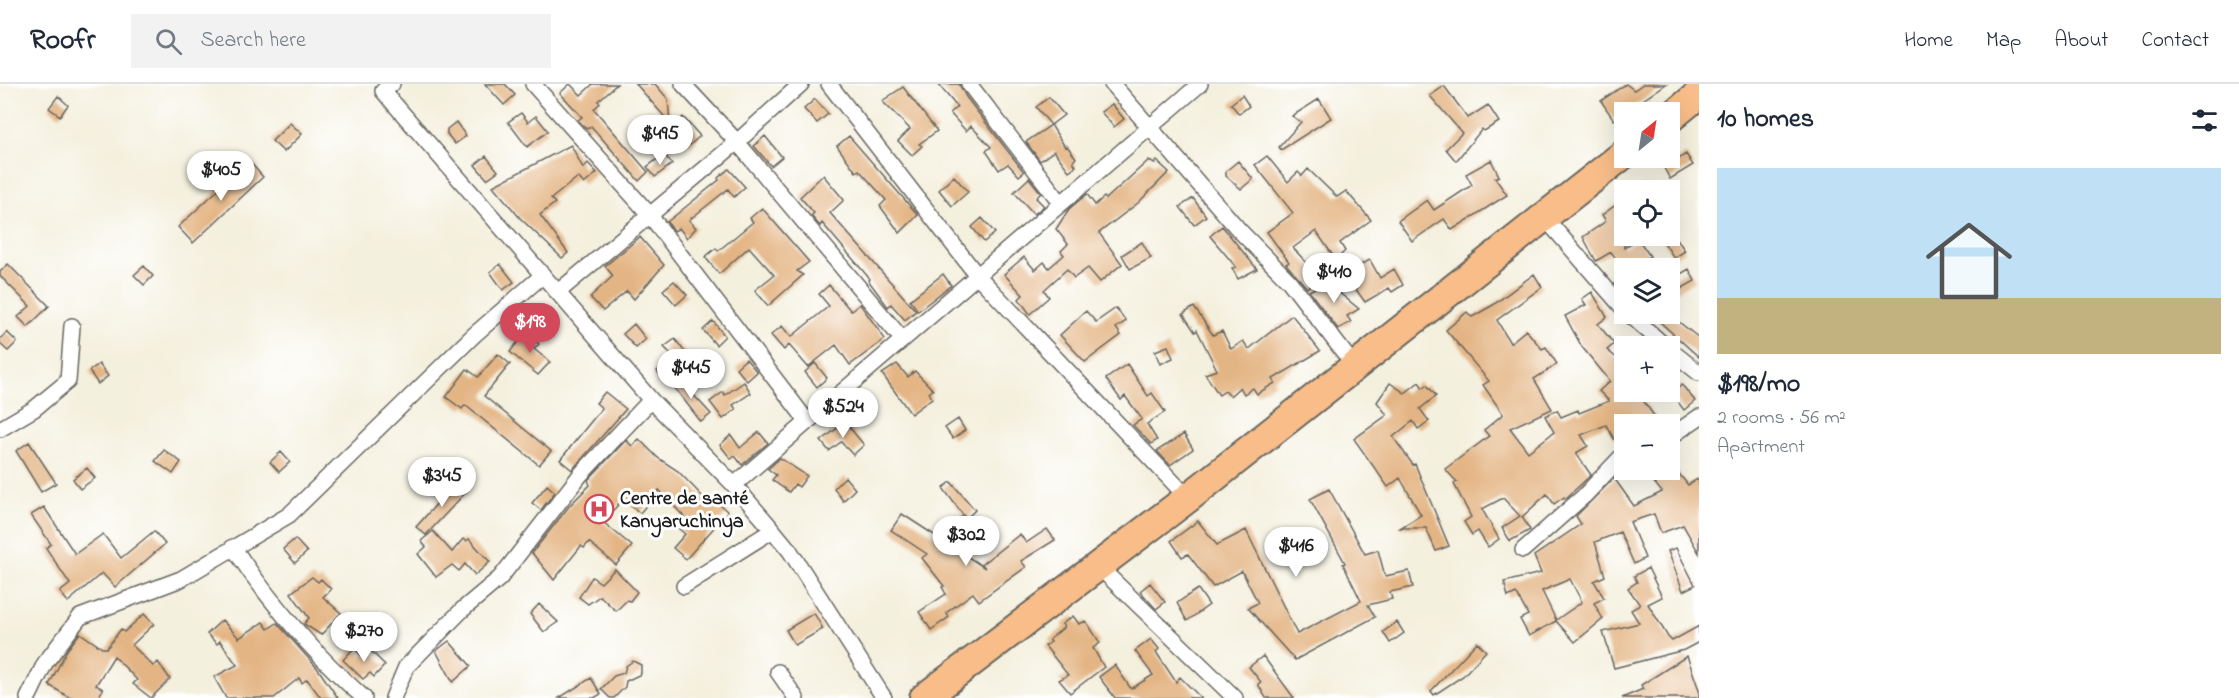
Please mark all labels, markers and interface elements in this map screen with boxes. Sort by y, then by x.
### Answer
search box [131,14,551,68]
text: Roofr [30,21,95,62]
icon: search [152,25,185,58]
text: Search here [200,25,306,57]
text: Home [1904,26,1953,56]
text: Map [1986,26,2021,56]
text: About [2054,26,2108,56]
text: Contact [2141,26,2209,56]
text: 10 homes [1717,101,1814,139]
north arrow [1614,102,1680,168]
map controls [1614,102,1680,480]
icon: filters [2188,104,2221,137]
pin: $495 [624,115,696,166]
text: $495 [641,120,679,149]
pin: $405 [185,151,257,202]
text: $405 [201,156,241,185]
button: locate [1614,180,1680,246]
icon: home [1915,207,2023,315]
pin: $410 [1298,253,1370,304]
text: $410 [1316,258,1352,287]
button: layers [1614,258,1680,324]
pin: $198 [494,303,566,354]
text: $198 [514,308,546,337]
button: + [1614,336,1680,402]
pin: $445 [655,349,727,400]
text: $445 [671,354,711,383]
text: $198/mo [1717,366,1800,404]
pin: $524 [807,388,879,439]
text: $524 [822,393,864,422]
text: 2 rooms · 56 m² [1717,404,1846,433]
button: − [1614,414,1680,480]
text: Apartment [1717,433,1805,462]
pin: $345 [406,457,478,508]
text: $345 [422,462,462,491]
place label: Centre de santé Kanyaruchinya [620,485,749,538]
hospital icon: Centre de santé Kanyaruchinya [583,493,615,525]
pin: $302 [930,516,1002,567]
text: $302 [947,521,985,550]
pin: $416 [1260,527,1332,578]
text: $416 [1278,532,1314,561]
pin: $270 [328,612,400,663]
text: $270 [345,617,383,646]

